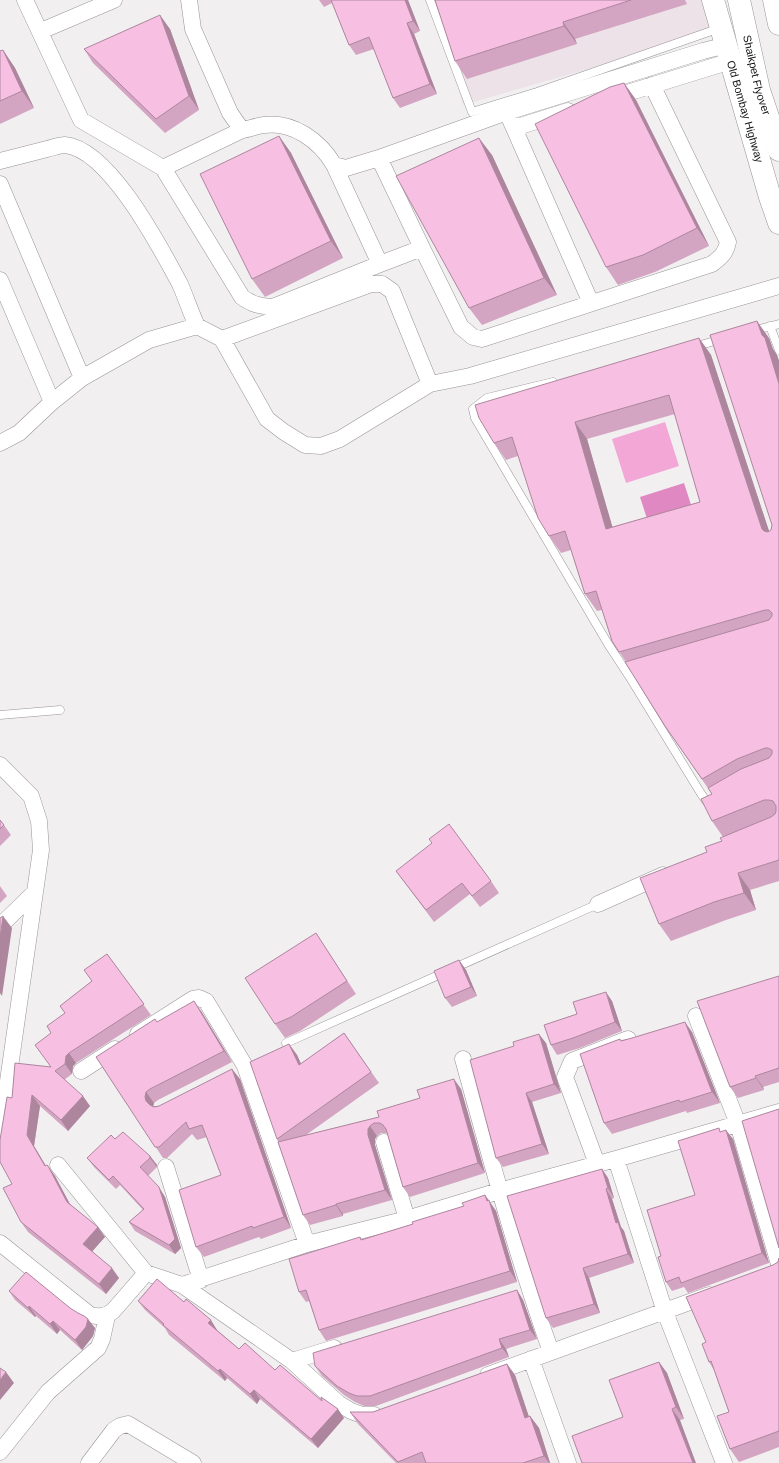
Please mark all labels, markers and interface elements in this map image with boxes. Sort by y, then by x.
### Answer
street label: Shaikpet Flyover [741,34,773,117]
street label: Old Bombay Highway [725,59,766,164]

